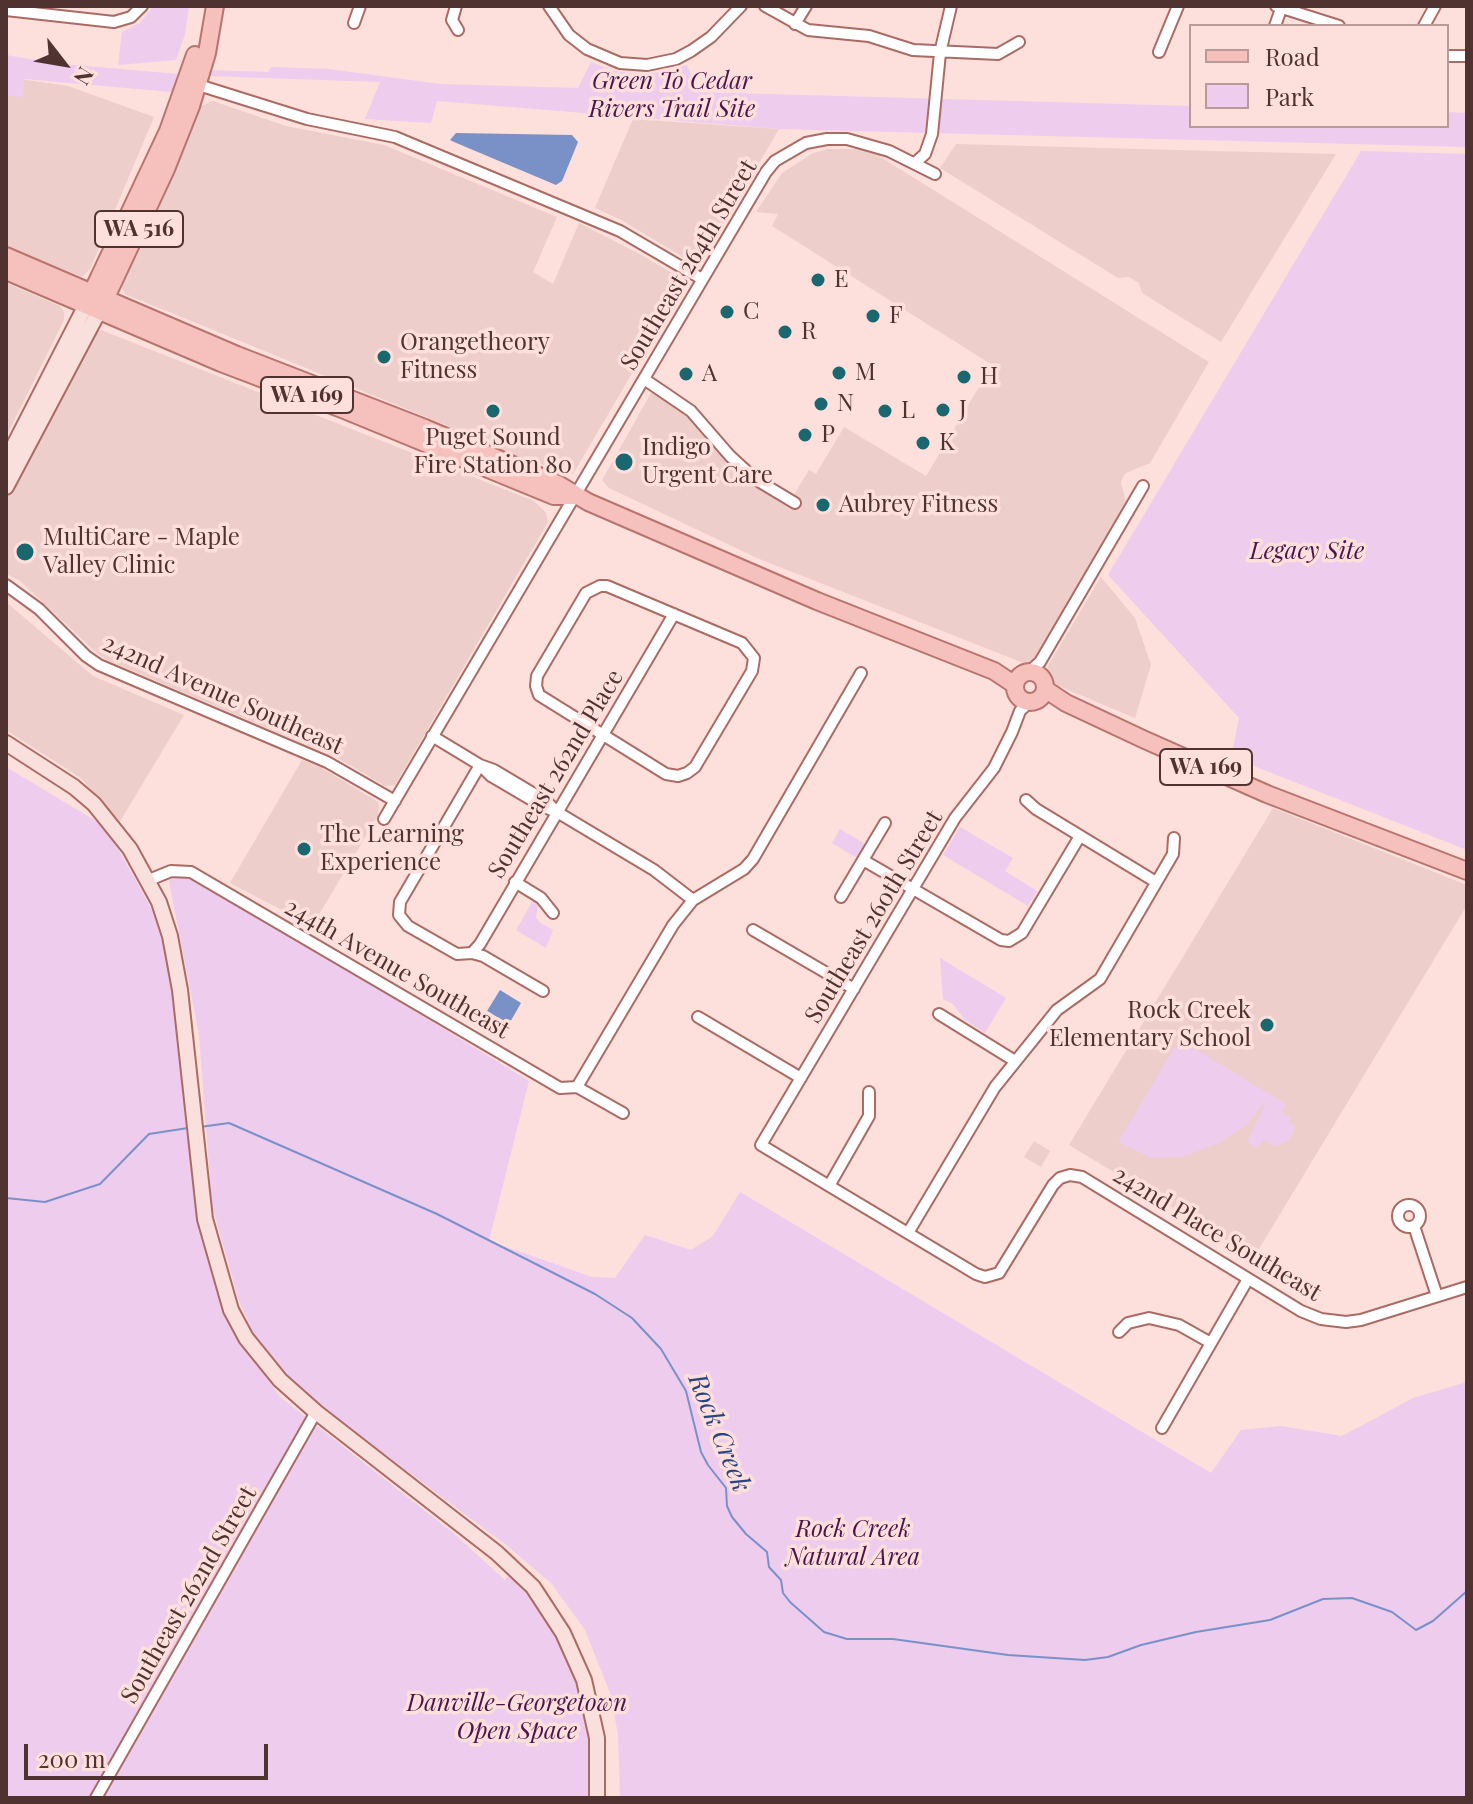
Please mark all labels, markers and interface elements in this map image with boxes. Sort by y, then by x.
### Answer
north arrow [24,24,104,104]
legend [1189,24,1449,128]
text: Road [1265,40,1320,72]
text: N [68,62,102,91]
park label: Green To Cedar Rivers Trail Site [589,68,755,124]
text: Park [1265,80,1314,112]
street label: Southeast 264th Street [615,154,763,376]
road number: WA 516 [95,211,183,247]
place label: E [834,266,849,294]
marker: E [809,271,827,289]
place label: C [743,298,760,326]
place label: F [889,302,903,330]
marker: C [718,303,736,321]
marker: F [864,307,882,325]
place label: R [801,318,817,346]
marker: R [776,323,794,341]
place label: Orangetheory Fitness [400,329,550,385]
marker: Orangetheory Fitness [375,348,393,366]
place label: M [855,359,876,387]
place label: A [702,360,717,388]
place label: H [980,363,998,391]
marker: M [830,364,848,382]
marker: A [677,365,695,383]
marker: H [955,368,973,386]
road number: WA 169 [261,377,353,413]
place label: N [837,390,854,418]
marker: N [812,395,830,413]
place label: J [959,396,967,424]
place label: L [901,397,915,425]
marker: J [934,401,952,419]
marker: Puget Sound Fire Station 80 [484,402,502,420]
marker: L [876,402,894,420]
place label: P [821,421,835,449]
place label: Puget Sound Fire Station 80 [414,424,572,480]
marker: P [796,426,814,444]
place label: K [939,429,955,457]
place label: Indigo Urgent Care [642,434,773,490]
marker: K [914,434,932,452]
marker: Indigo Urgent Care [613,451,635,473]
place label: Aubrey Fitness [839,491,998,519]
marker: Aubrey Fitness [814,496,832,514]
place label: MultiCare - Maple Valley Clinic [43,524,240,580]
park label: Legacy Site [1250,538,1364,566]
marker: MultiCare - Maple Valley Clinic [14,541,36,563]
street label: 242nd Avenue Southeast [98,629,348,761]
street label: Southeast 262nd Place [482,665,630,883]
road number: WA 169 [1160,749,1252,785]
street label: Southeast 260th Street [799,805,949,1029]
place label: The Learning Experience [320,821,464,877]
marker: The Learning Experience [295,840,313,858]
street label: 244th Avenue Southeast [279,893,515,1045]
place label: Rock Creek Elementary School [1049,997,1251,1053]
marker: Rock Creek Elementary School [1258,1016,1276,1034]
street label: 242nd Place Southeast [1108,1160,1326,1308]
water label: Rock Creek [681,1369,757,1497]
street label: Southeast 262nd Street [115,1481,263,1709]
park label: Rock Creek Natural Area [786,1516,920,1572]
park label: Danville-Georgetown Open Space [407,1690,627,1746]
scale bar [28,1728,272,1778]
text: 200 m [38,1742,106,1774]

